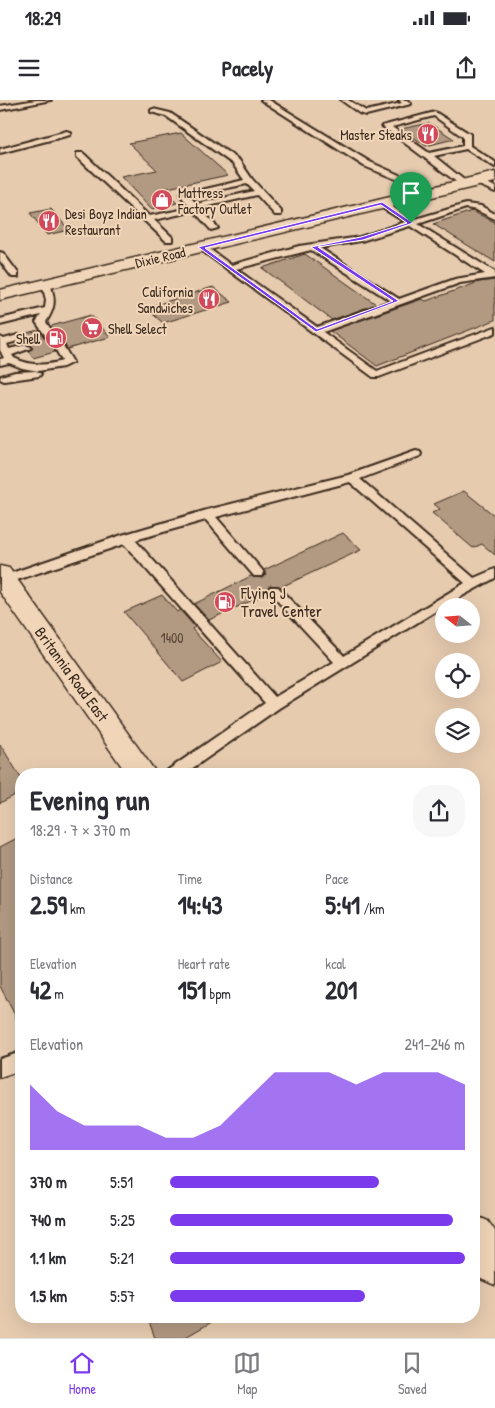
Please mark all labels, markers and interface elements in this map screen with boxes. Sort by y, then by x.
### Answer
text: 18:29 [25,5,60,31]
text: Pacely [222,53,273,83]
icon: menu [15,54,43,82]
icon: share [452,54,480,82]
restaurant icon: Master Steaks [416,122,440,146]
place label: Master Steaks [340,125,412,144]
pin [390,172,432,223]
icon: arrive [397,179,425,207]
place label: Mattress Factory Outlet [177,183,252,219]
shop icon: Mattress Factory Outlet [150,188,174,212]
place label: Desi Boyz Indian Restaurant [65,204,147,239]
restaurant icon: Desi Boyz Indian Restaurant [37,209,61,233]
street label: Dixie Road [133,242,187,272]
place label: California Sandwiches [137,282,194,317]
restaurant icon: California Sandwiches [197,287,221,311]
supermarket icon: Shell Select [80,316,104,340]
place label: Shell Select [108,319,167,338]
fuel station icon: Shell [44,326,68,350]
place label: Shell [16,329,41,348]
place label: Flying J Travel Center [240,582,322,622]
fuel station icon: Flying J Travel Center [213,590,237,614]
north arrow [435,598,480,642]
map controls [435,598,480,753]
street label: Britannia Road East [30,622,114,726]
house number: 1400 [161,628,183,647]
button: locate [435,653,480,698]
button: layers [435,708,480,753]
text: Evening run [30,781,150,819]
button: share [413,785,465,837]
text: 18:29 · 7 × 370 m [30,819,130,841]
text: Distance [30,869,73,888]
text: Time [178,869,202,888]
text: Pace [325,869,349,888]
text: 2.59 [30,888,67,922]
text: 14:43 [178,888,222,922]
text: 5:41 [325,888,360,922]
text: km [67,899,85,918]
text: /km [360,899,385,918]
text: Elevation [30,954,77,973]
text: Heart rate [178,954,230,973]
text: kcal [325,954,346,973]
text: 42 [30,973,51,1007]
text: 151 [178,973,206,1007]
text: 201 [325,973,357,1007]
text: m [51,984,64,1003]
text: bpm [206,984,231,1003]
text: Elevation [30,1033,83,1055]
text: 241–246 m [405,1033,465,1055]
text: 370 m [30,1171,67,1193]
text: 5:51 [110,1171,133,1193]
text: 740 m [30,1209,66,1231]
text: 5:25 [110,1209,135,1231]
text: 1.1 km [30,1247,66,1269]
text: 5:21 [110,1247,134,1269]
text: 1.5 km [30,1285,67,1307]
text: 5:57 [110,1285,135,1307]
tab: Home [68,1349,96,1398]
tab: Map [233,1349,261,1398]
tab: Saved [398,1349,427,1398]

